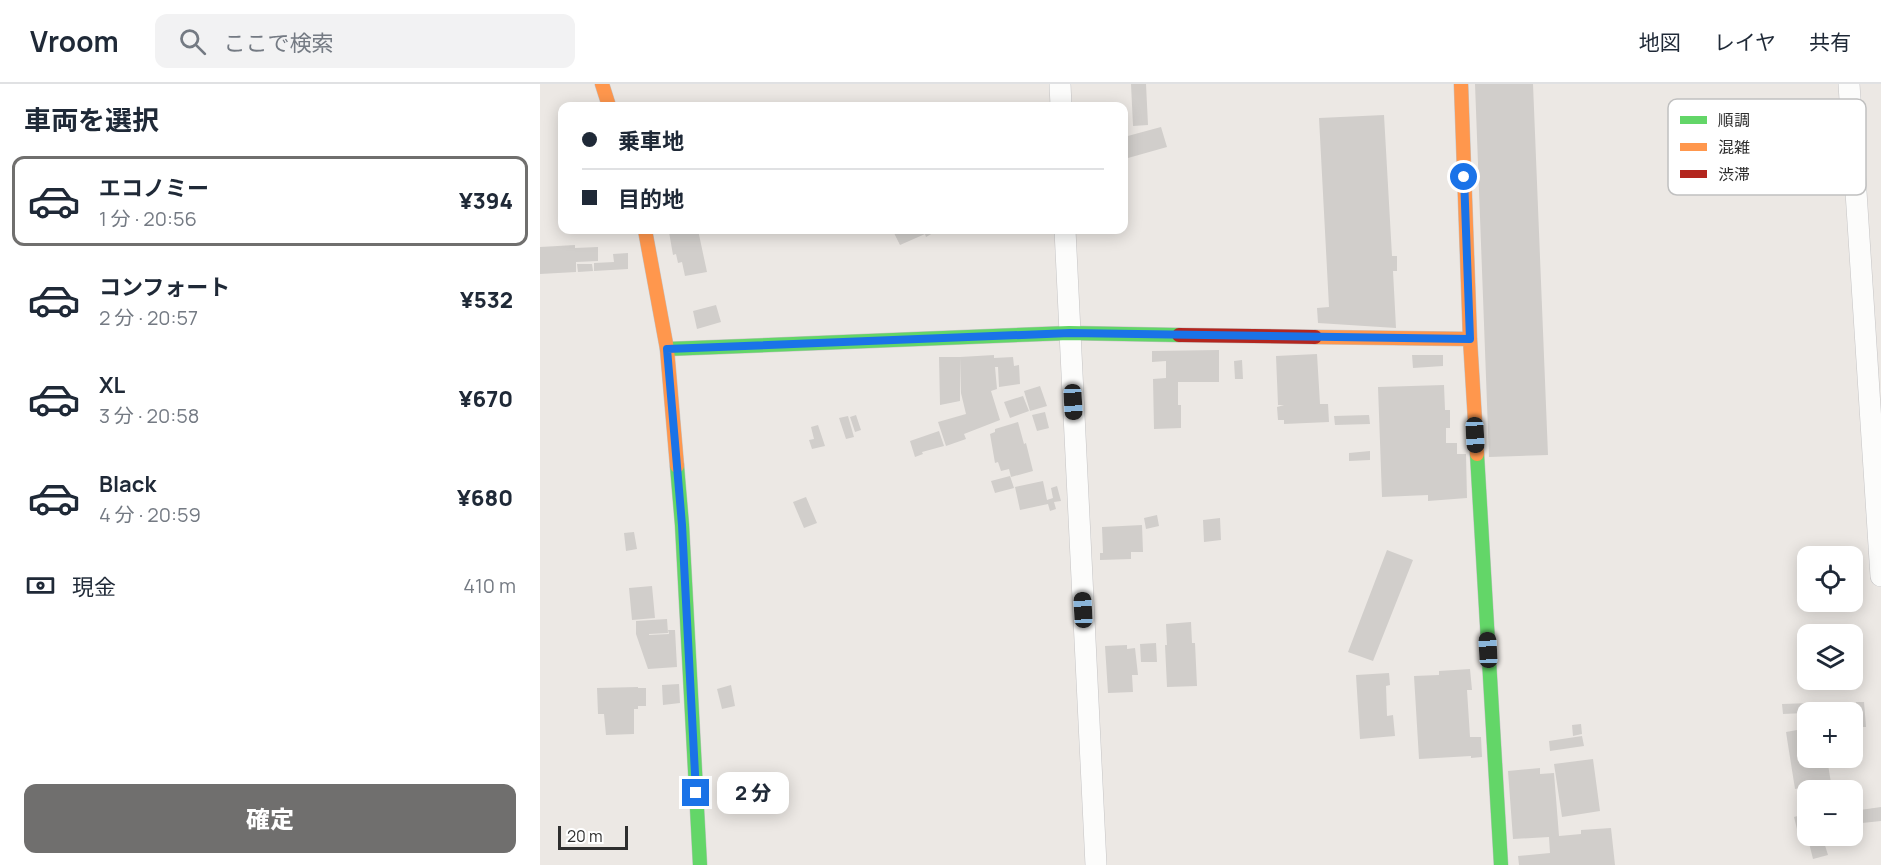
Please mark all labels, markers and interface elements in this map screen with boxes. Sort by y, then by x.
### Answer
search box [155,14,575,68]
text: Vroom [30,22,119,60]
icon: search [176,25,209,58]
text: ここで検索 [224,28,334,58]
text: 地図 [1639,28,1681,56]
text: レイヤ [1714,28,1776,56]
text: 共有 [1809,28,1851,56]
legend [1668,99,1866,195]
text: 車両を選択 [24,101,159,138]
text: 順調 [1718,109,1750,131]
text: 乗車地 [618,126,684,156]
text: 混雑 [1718,136,1750,158]
route start [1450,163,1477,190]
text: 渋滞 [1718,163,1750,185]
text: エコノミー [99,173,209,203]
icon: car [27,174,81,228]
text: 目的地 [618,184,684,214]
text: ¥394 [459,186,513,216]
text: 1 分 · 20:56 [99,205,197,232]
text: コンフォート [99,272,230,302]
icon: car [27,273,81,327]
text: ¥532 [460,285,513,315]
text: 2 分 · 20:57 [99,304,198,331]
text: XL [99,370,125,400]
icon: car [27,372,81,426]
text: ¥670 [459,384,513,414]
car [1063,384,1083,420]
text: 3 分 · 20:58 [99,402,199,429]
car [1465,417,1485,453]
text: Black [99,469,156,499]
icon: car [27,471,81,525]
text: ¥680 [457,483,513,513]
text: 4 分 · 20:59 [99,501,201,528]
map controls [1797,546,1863,846]
button: locate [1797,546,1863,612]
icon: cash [24,569,57,602]
text: 現金 [72,572,116,602]
text: 410 m [463,572,516,599]
car [1073,592,1093,628]
button: layers [1797,624,1863,690]
car [1478,632,1498,668]
button: + [1797,702,1863,768]
callout: 2 分 [717,772,789,814]
route end [682,779,709,806]
text: 2 分 [735,779,771,806]
button: − [1797,780,1863,846]
button: 確定 [24,784,516,853]
scale bar [558,823,628,850]
text: 20 m [567,825,603,847]

